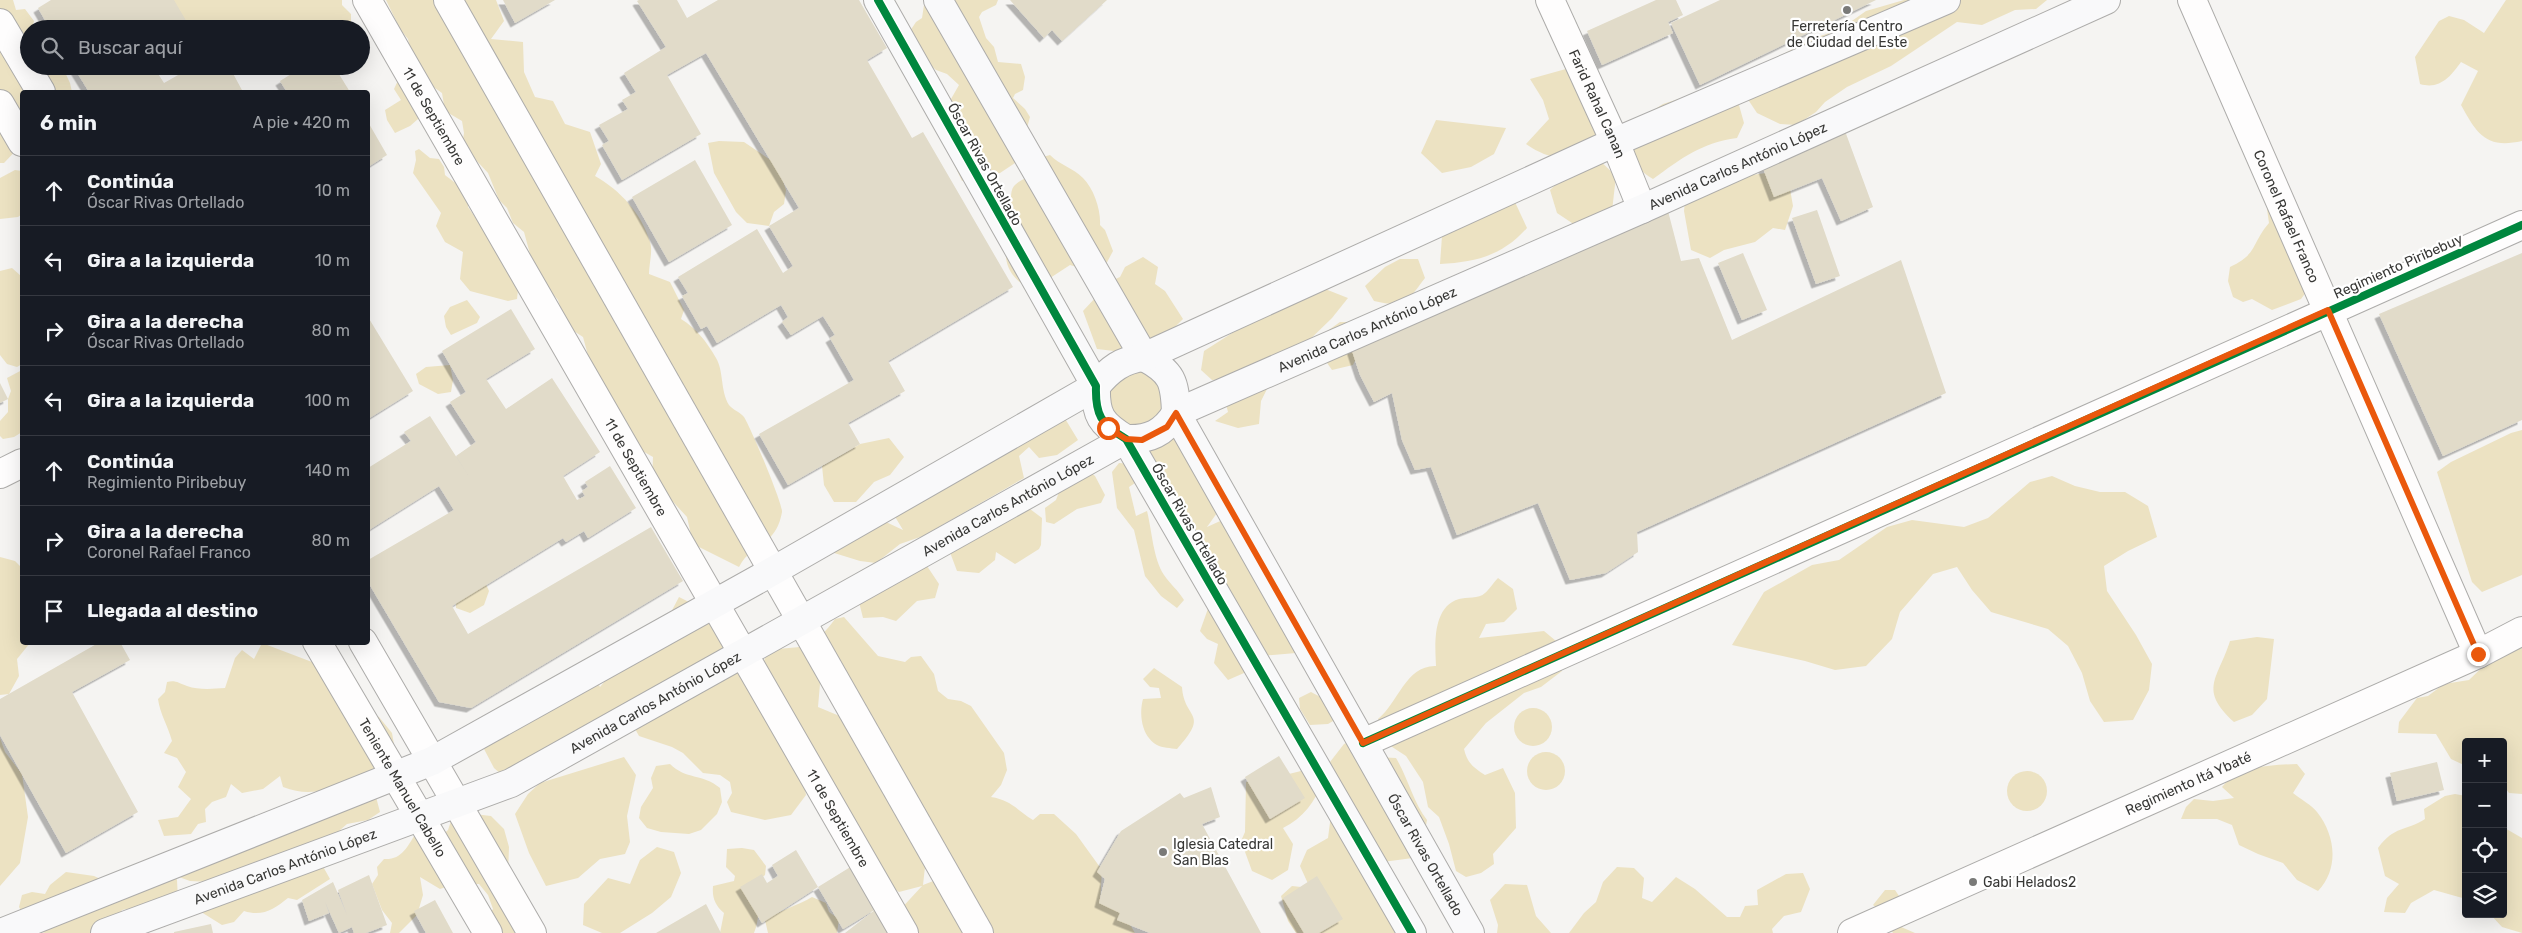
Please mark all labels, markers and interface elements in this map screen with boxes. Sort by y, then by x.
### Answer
marker: Ferretería Centro de Ciudad del Este [1841,4,1853,16]
place label: Ferretería Centro de Ciudad del Este [1787,18,1907,51]
search box [20,20,370,75]
icon: search [38,34,66,62]
text: Buscar aquí [78,36,182,59]
street label: Farid Rahal Canan [1565,47,1629,161]
street label: 11 de Septiembre [398,64,468,169]
street label: Óscar Rivas Ortellado [944,99,1026,229]
text: 6 min [40,110,97,135]
text: A pie · 420 m [253,113,350,132]
street label: Avenida Carlos António López [1646,119,1830,214]
street label: Coronel Rafael Franco [2250,147,2323,286]
text: Continúa [87,170,174,193]
icon: ahead [40,177,68,205]
text: 10 m [315,181,350,200]
text: Óscar Rivas Ortellado [87,193,245,212]
street label: Regimiento Piribebuy [2331,230,2466,303]
icon: left [40,247,68,275]
text: Gira a la izquierda [87,249,254,272]
text: 10 m [315,251,350,270]
street label: Avenida Carlos António López [1275,283,1459,376]
text: Gira a la derecha [87,310,244,333]
icon: right [40,317,68,345]
text: 80 m [312,321,350,340]
text: Óscar Rivas Ortellado [87,333,245,352]
icon: left [40,387,68,415]
text: Gira a la izquierda [87,389,254,412]
text: 100 m [305,391,350,410]
street label: 11 de Septiembre [601,415,670,520]
route start [1097,417,1120,440]
text: Continúa [87,450,174,473]
street label: Avenida Carlos António López [919,451,1097,560]
icon: ahead [40,457,68,485]
street label: Óscar Rivas Ortellado [1148,460,1232,588]
text: 140 m [305,461,350,480]
text: Regimiento Piribebuy [87,473,246,492]
text: Gira a la derecha [87,520,244,543]
icon: right [40,527,68,555]
text: 80 m [312,531,350,550]
text: Coronel Rafael Franco [87,543,251,562]
icon: arrive [40,597,68,625]
text: Llegada al destino [87,599,258,622]
route end [2467,643,2490,666]
street label: Avenida Carlos António López [567,648,744,757]
street label: Teniente Manuel Cabello [355,716,450,860]
map controls [2462,738,2507,918]
button: + [2462,738,2507,783]
street label: Regimiento Itá Ybaté [2123,748,2254,819]
street label: 11 de Septiembre [803,766,872,871]
button: − [2462,783,2507,828]
street label: Óscar Rivas Ortellado [1384,790,1467,919]
street label: Avenida Carlos António López [192,825,379,908]
button: locate [2462,828,2507,873]
place label: Iglesia Catedral San Blas [1173,836,1273,869]
marker: Iglesia Catedral San Blas [1157,846,1169,858]
button: layers [2462,873,2507,918]
place label: Gabi Helados2 [1983,874,2076,891]
marker: Gabi Helados2 [1967,876,1979,888]

